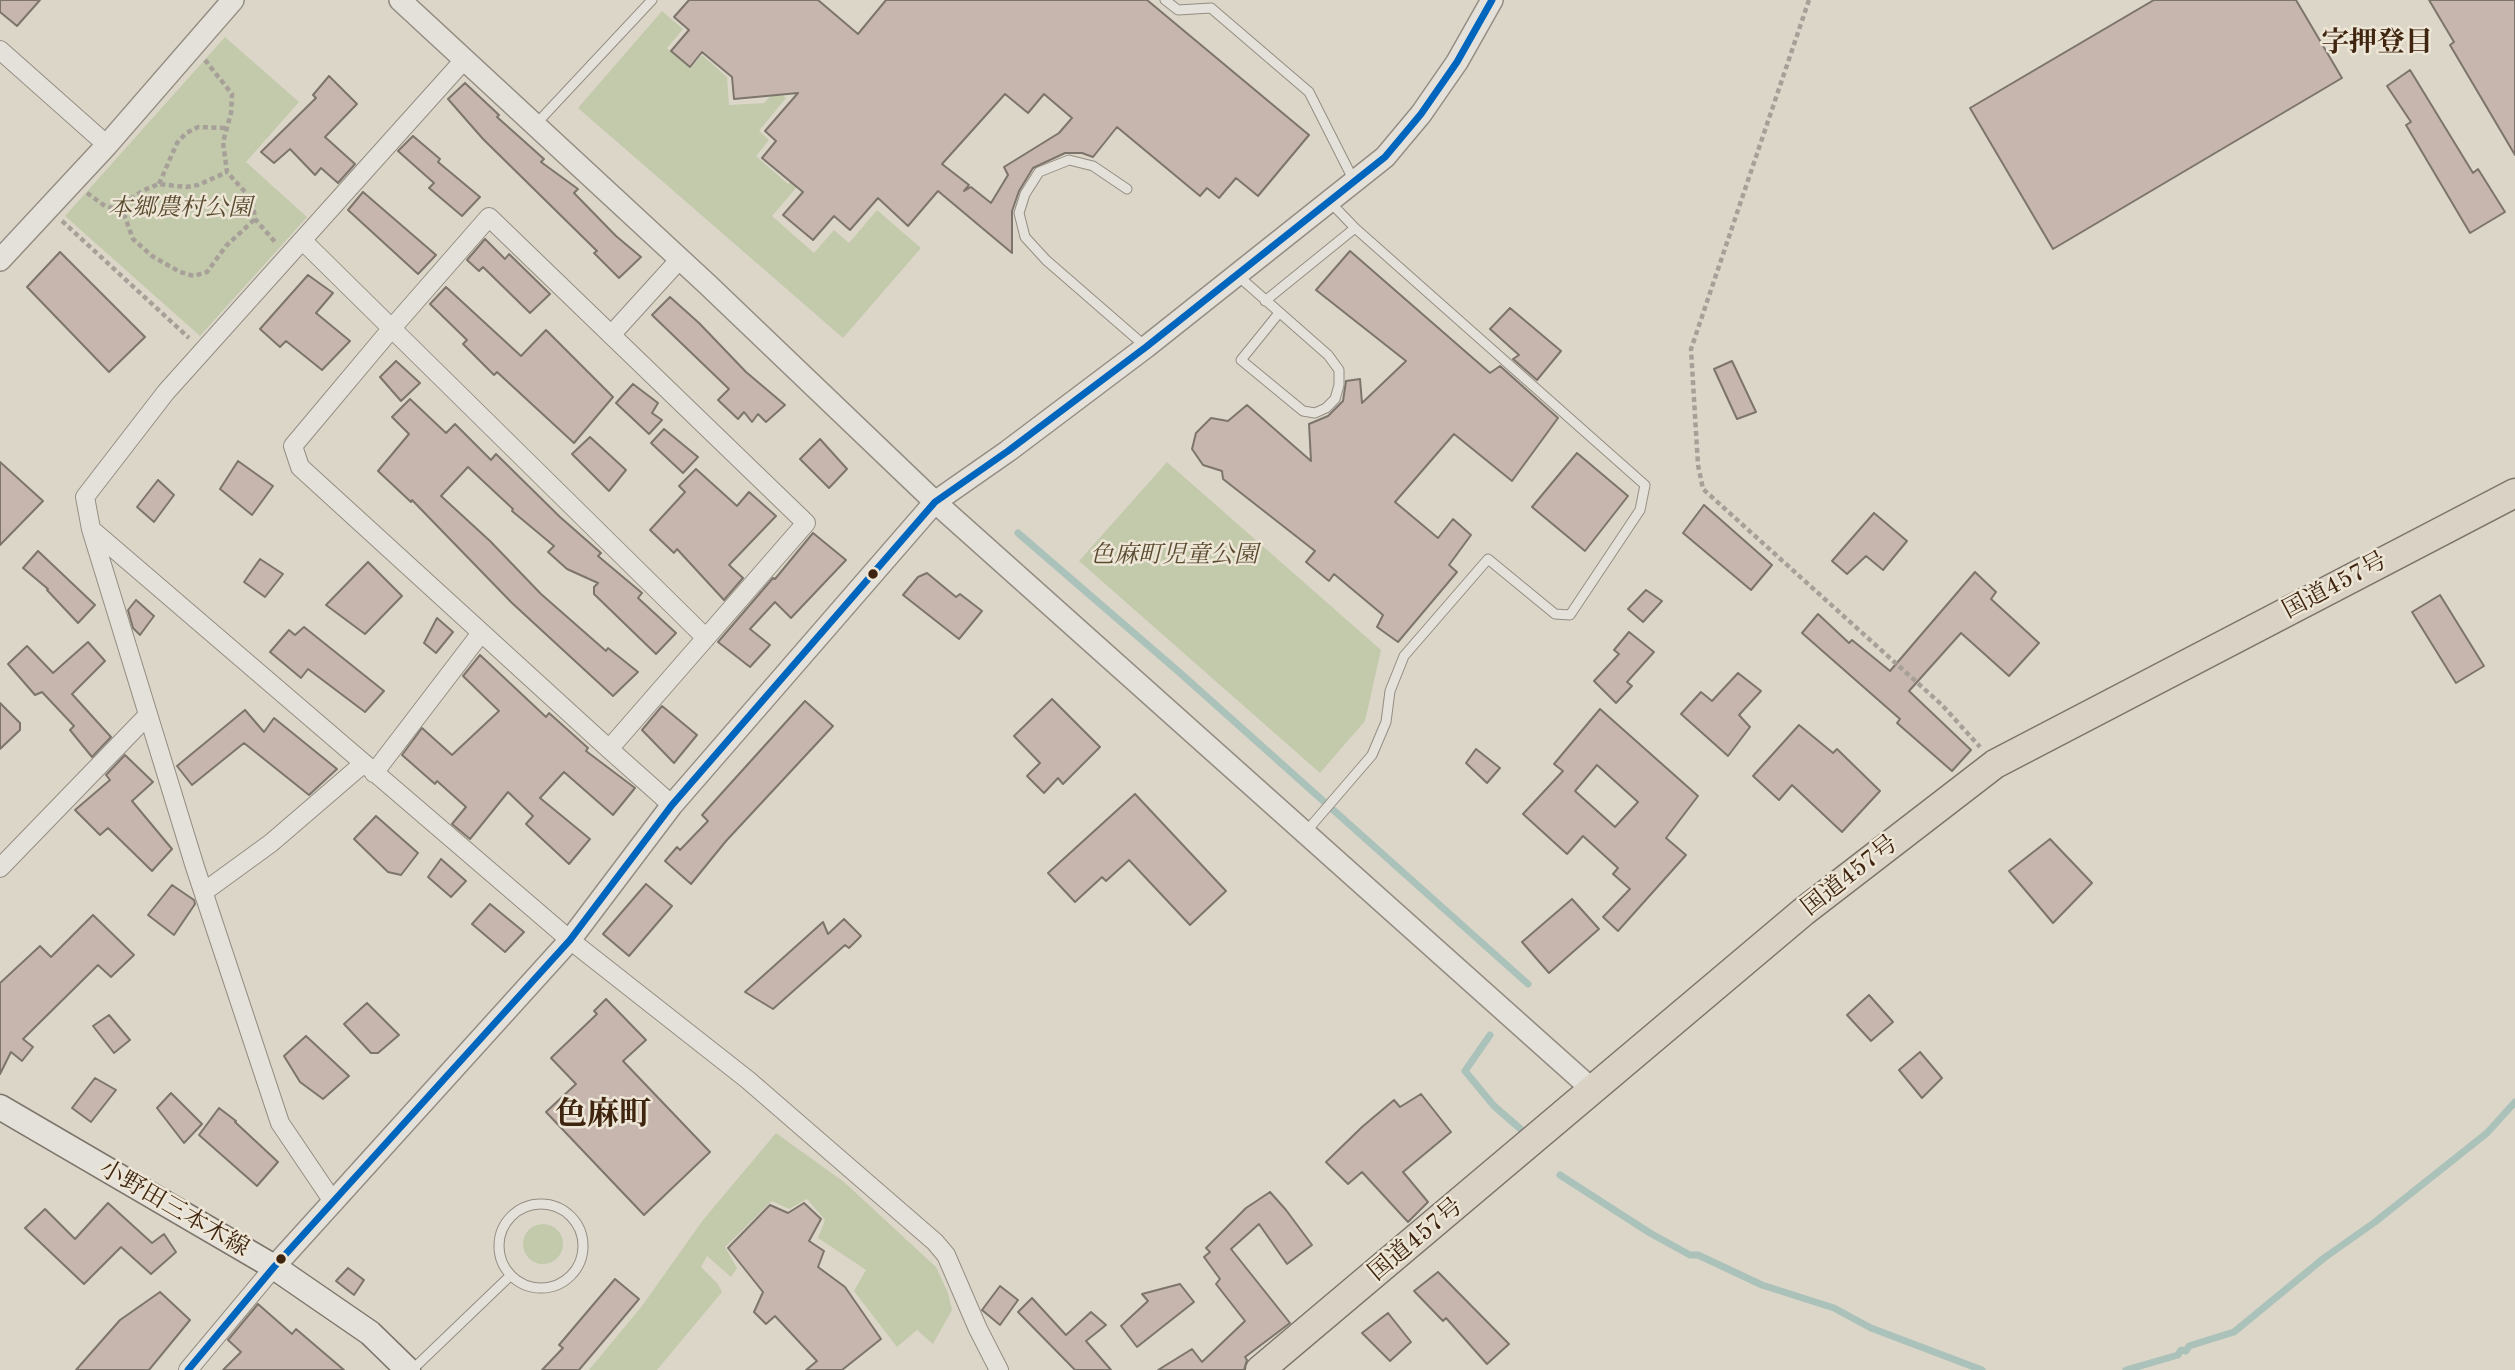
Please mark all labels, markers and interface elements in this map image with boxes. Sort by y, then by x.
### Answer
district label: 字押登目 [2321,27,2433,61]
park label: 本郷農村公園 [108,195,252,223]
park label: 色麻町児童公園 [1090,542,1258,570]
street label: 国道457号 [2278,547,2392,625]
unlabelled marker [866,567,880,581]
street label: 国道457号 [1796,830,1904,922]
district label: 色麻町 [555,1097,651,1135]
street label: 小野田三本木線 [94,1155,254,1263]
street label: 国道457号 [1363,1192,1469,1288]
unlabelled marker [274,1252,288,1266]

